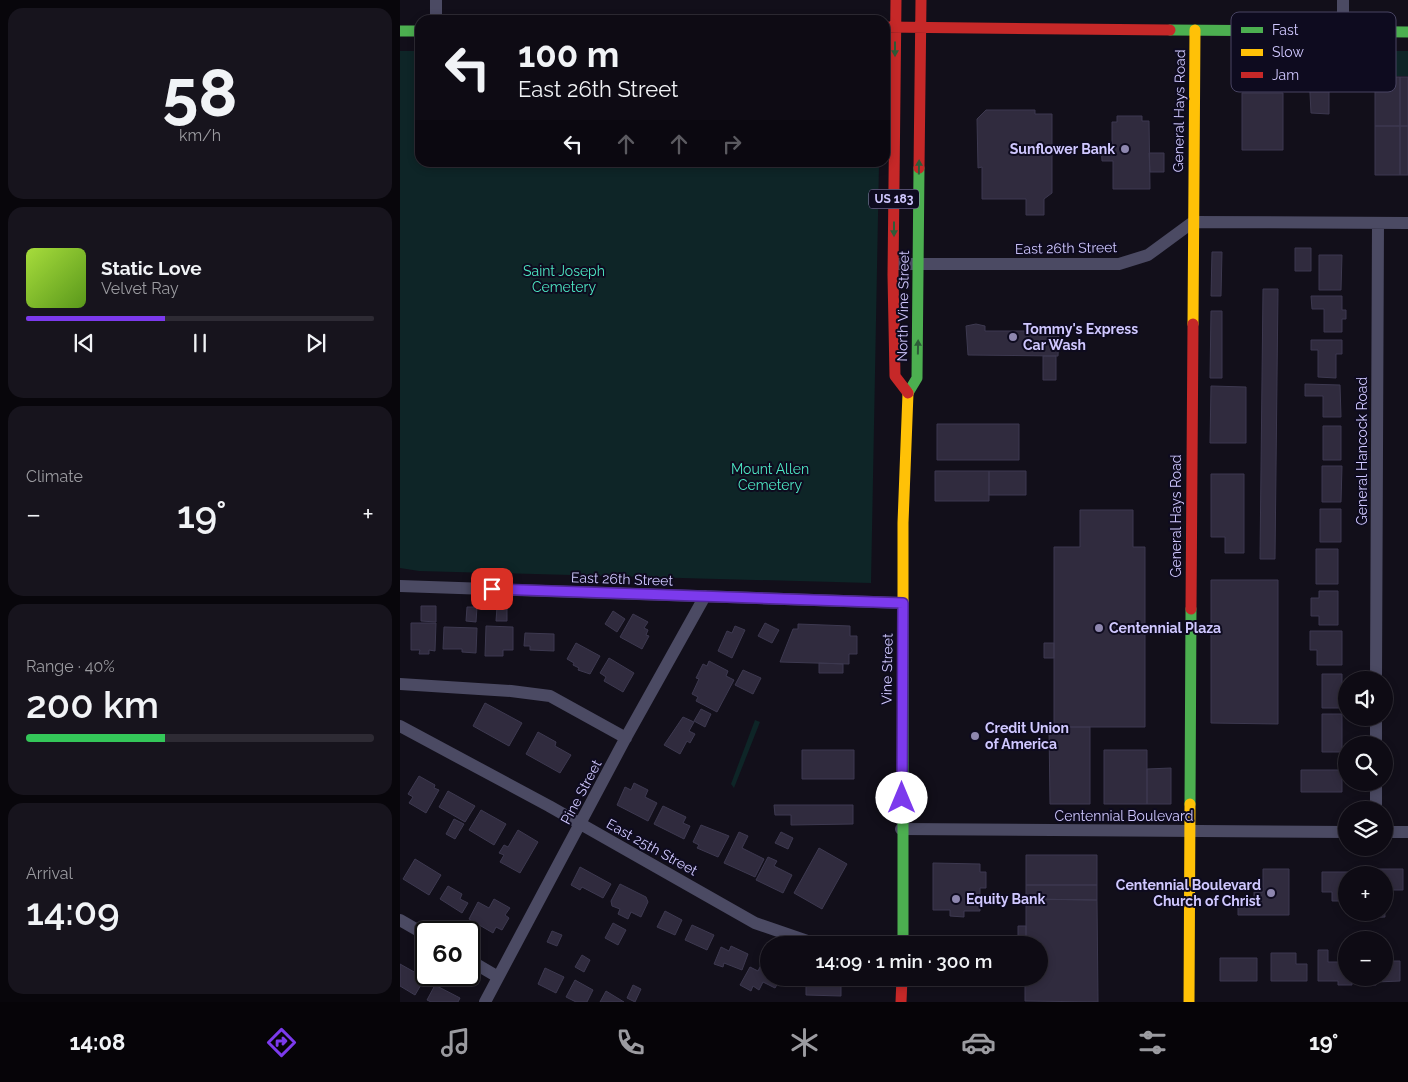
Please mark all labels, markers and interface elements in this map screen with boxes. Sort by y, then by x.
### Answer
legend [1231,12,1396,92]
text: Fast [1272,22,1299,38]
text: 100 m [518,34,619,75]
icon: left [435,35,500,100]
one-way arrow [891,41,899,57]
text: Slow [1272,44,1304,60]
street label: General Hays Road [1170,49,1188,173]
text: 58 [162,55,238,131]
text: Jam [1272,67,1299,83]
text: East 26th Street [518,76,678,102]
text: km/h [179,126,221,145]
icon: left [559,130,587,158]
icon: ahead [612,130,640,158]
icon: ahead [665,130,693,158]
icon: right [718,130,746,158]
place label: Sunflower Bank [1010,141,1115,157]
marker: Sunflower Bank [1119,143,1131,155]
one-way arrow [916,159,924,175]
road number: US 183 [869,190,919,208]
one-way arrow [890,221,898,237]
street label: East 26th Street [1015,239,1117,257]
street label: North Vine Street [894,250,912,362]
text: Static Love [101,257,202,279]
park label: Saint Joseph Cemetery [523,263,605,295]
text: Velvet Ray [101,279,179,298]
place label: Tommy's Express Car Wash [1023,321,1138,353]
icon: previous [70,329,98,357]
icon: pause [186,329,214,357]
icon: next [302,329,330,357]
marker: Tommy's Express Car Wash [1007,331,1019,343]
one-way arrow [914,339,922,355]
street label: General Hancock Road [1354,377,1370,525]
street label: General Hays Road [1168,454,1184,578]
park label: Mount Allen Cemetery [731,461,809,493]
text: Climate [26,467,83,486]
text: 19° [177,492,227,537]
text: − [26,498,41,531]
text: + [362,498,374,531]
pin [471,568,513,610]
street label: East 26th Street [571,569,674,589]
icon: arrive [478,575,506,603]
place label: Centennial Plaza [1109,620,1221,636]
marker: Centennial Plaza [1093,622,1105,634]
street label: Vine Street [878,633,896,705]
text: Range · 40% [26,657,115,676]
map controls [1338,671,1393,986]
button: sound [1338,671,1393,726]
text: 200 km [26,682,159,727]
place label: Credit Union of America [985,720,1069,752]
marker: Credit Union of America [969,730,981,742]
button: search [1338,736,1393,791]
street label: Pine Street [557,757,605,827]
position arrow [875,771,927,823]
button: layers [1338,801,1393,856]
street label: Centennial Boulevard [1055,808,1193,824]
street label: East 25th Street [604,815,700,879]
text: Arrival [26,864,73,883]
button: + [1338,866,1393,921]
place label: Centennial Boulevard Church of Christ [1116,877,1262,909]
marker: Centennial Boulevard Church of Christ [1265,887,1277,899]
text: 14:09 [26,889,120,934]
place label: Equity Bank [966,891,1045,907]
marker: Equity Bank [950,893,962,905]
speed limit sign: 60 [415,921,480,986]
button: − [1338,931,1393,986]
text: 14:09 · 1 min · 300 m [816,950,992,972]
icon: directions [264,1025,299,1060]
icon: music [438,1025,473,1060]
icon: phone [613,1025,648,1060]
icon: climate [787,1025,822,1060]
icon: car [961,1025,996,1060]
icon: filters [1135,1025,1170,1060]
text: 14:08 [70,1029,125,1055]
text: 19° [1309,1029,1338,1055]

